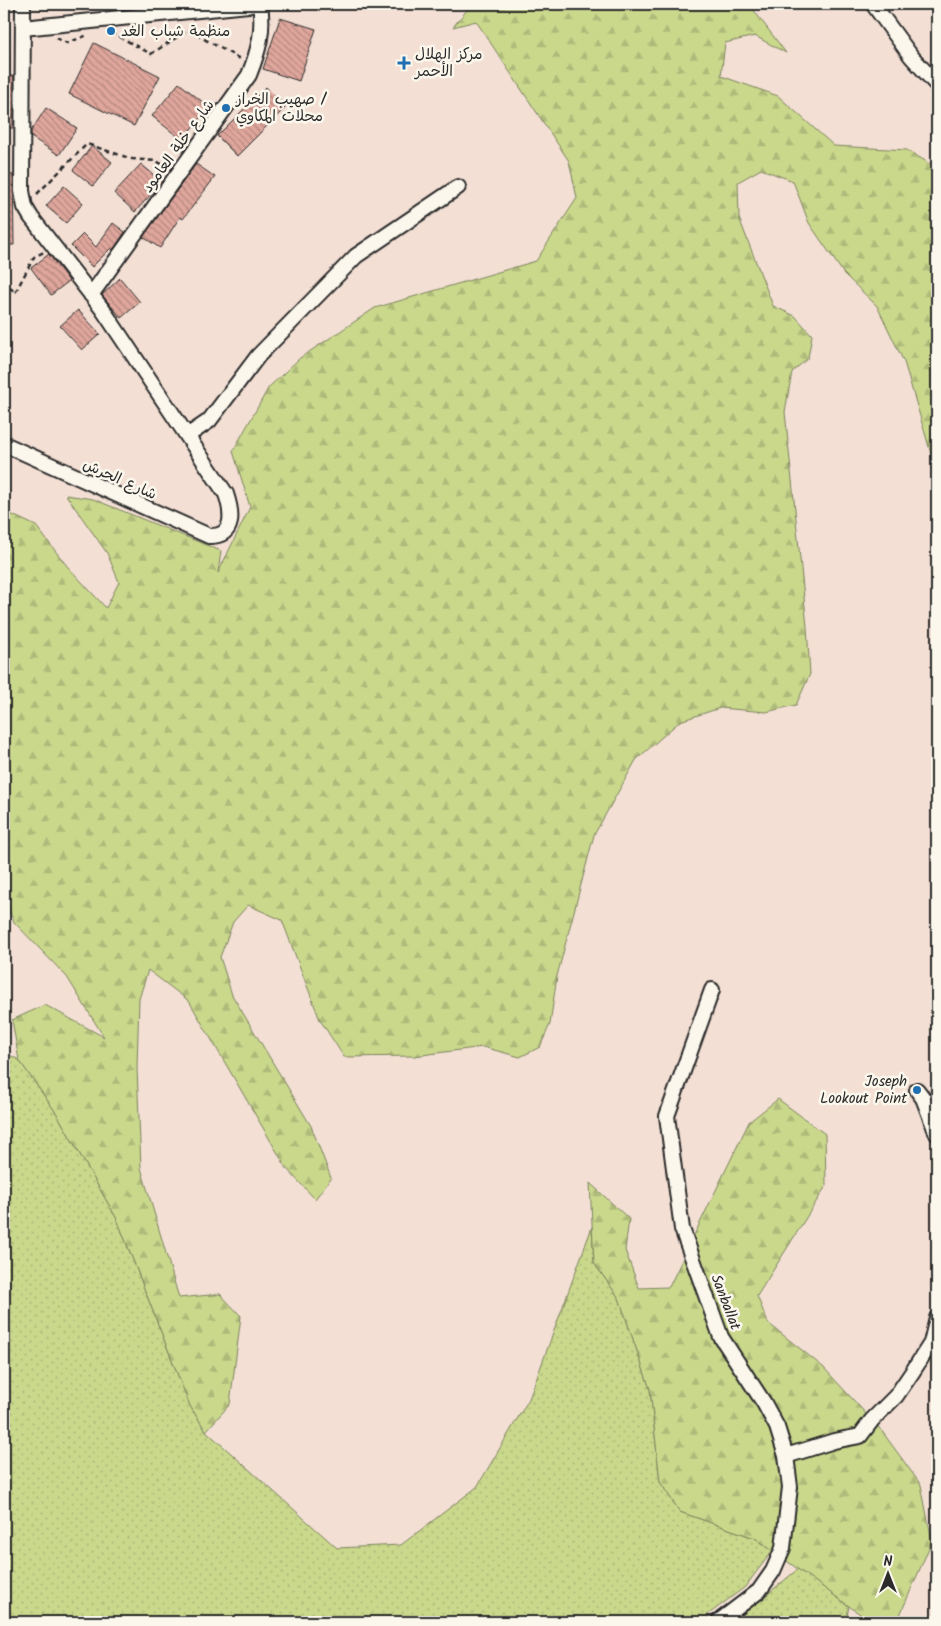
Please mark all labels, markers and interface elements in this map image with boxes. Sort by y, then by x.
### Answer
place label: منظمة شباب الغد [121,20,230,44]
marker: منظمة شباب الغد [105,25,117,37]
place label: مركز الهلال الأحمر [413,43,483,84]
marker: مركز الهلال الأحمر [397,56,411,70]
place label: صهيب الخراز / محلات المكاوي [235,88,328,129]
street label: شارع خلة العامود [137,95,221,198]
marker: صهيب الخراز / محلات المكاوي [220,102,232,114]
street label: شارع الحرش [79,453,160,507]
place label: Joseph Lookout Point [820,1070,907,1111]
marker: Joseph Lookout Point [911,1084,923,1096]
street label: Sanballat [703,1271,747,1334]
north arrow [864,1548,914,1598]
text: N [884,1551,893,1573]

